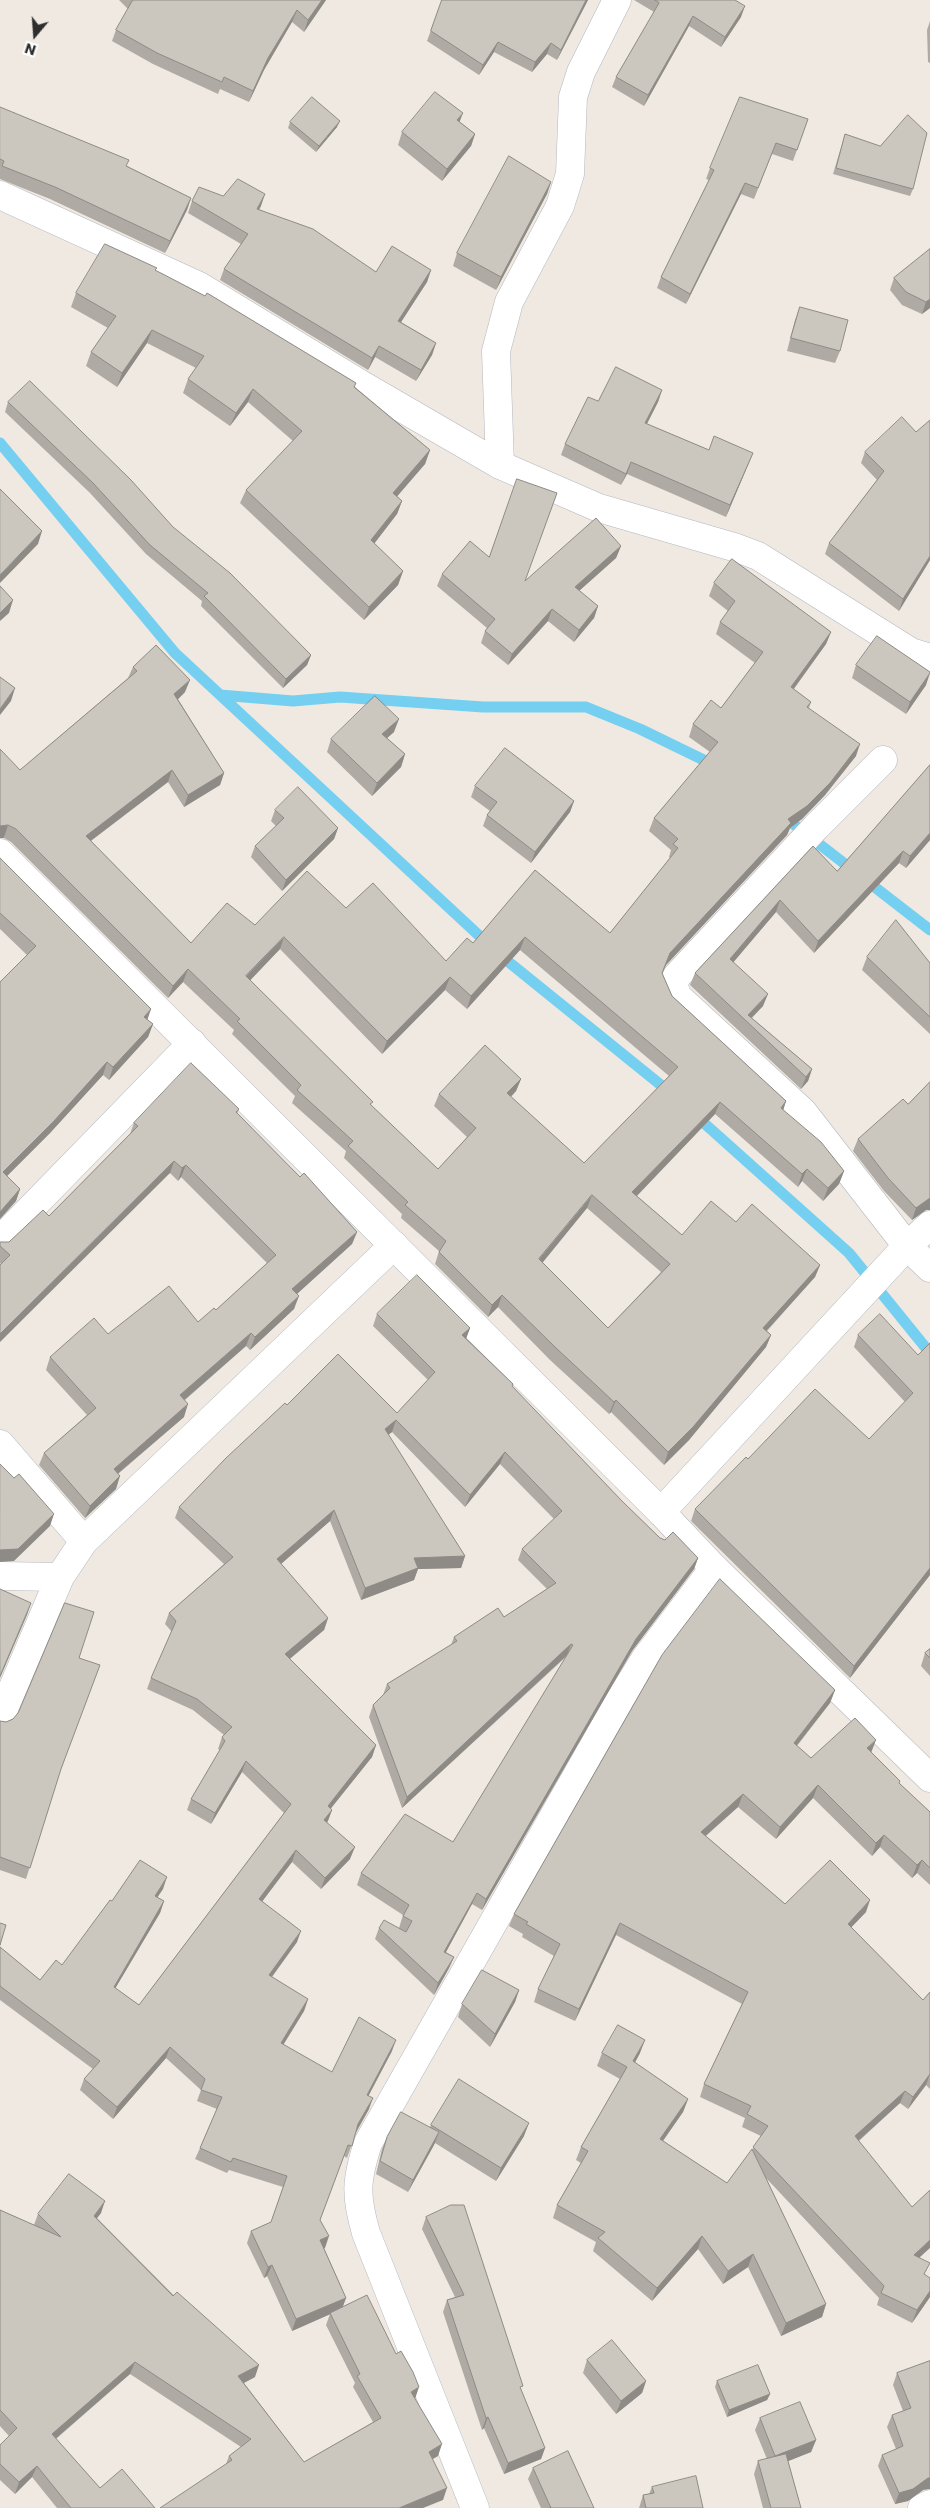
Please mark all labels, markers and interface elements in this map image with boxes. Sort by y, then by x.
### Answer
north arrow [10,10,60,60]
text: N [22,38,38,60]

